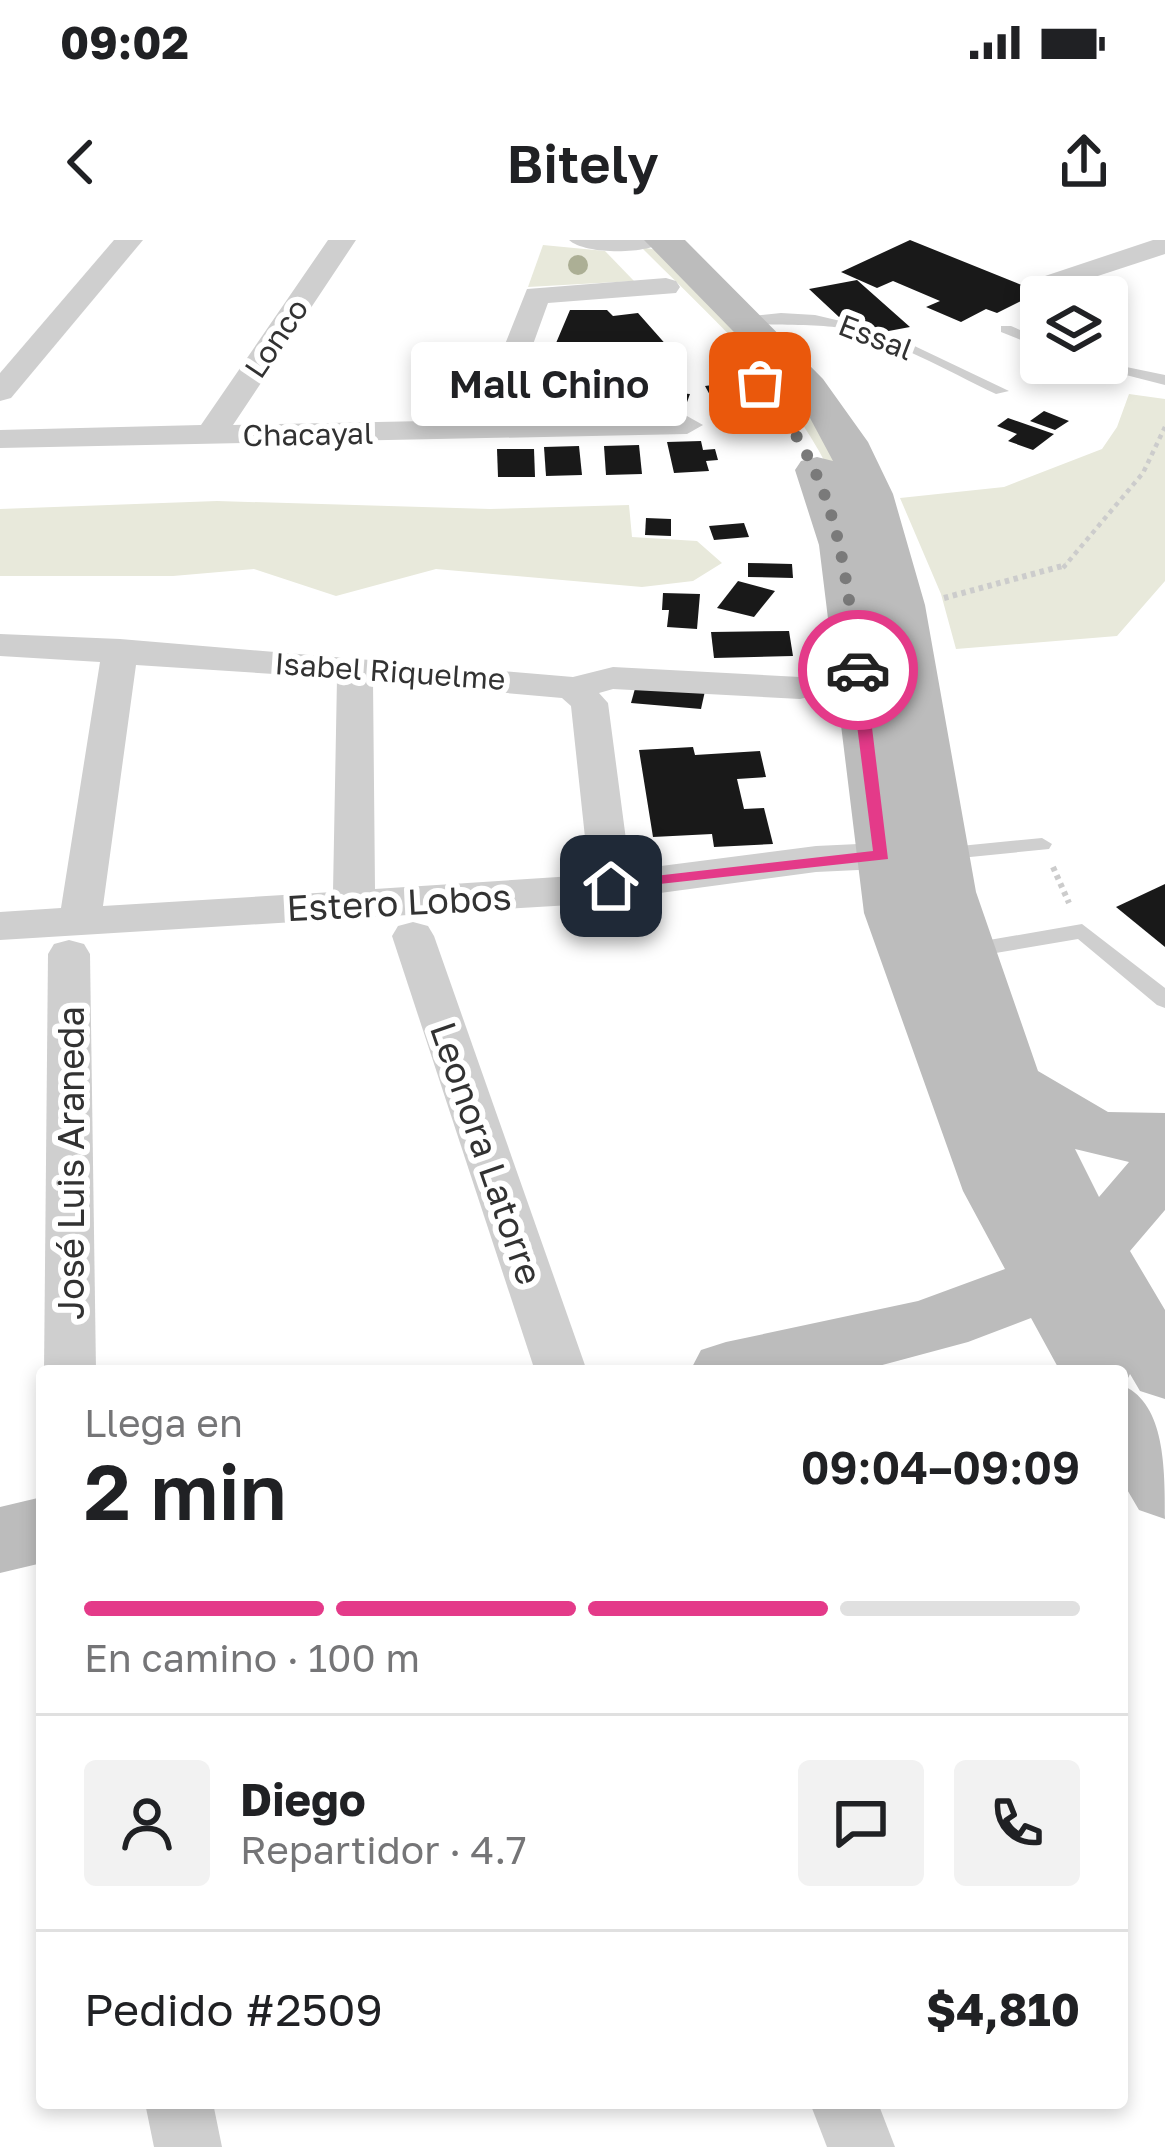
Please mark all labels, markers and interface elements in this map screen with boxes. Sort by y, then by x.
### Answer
text: 09:02 [60,15,189,69]
icon: back [48,129,114,195]
icon: share [1051,129,1117,195]
text: Bitely [506,130,659,195]
map controls [1020,276,1128,384]
button: layers [1020,276,1128,384]
street label: Lonco [237,292,315,384]
street label: Essal [834,306,918,368]
pin [709,332,811,434]
callout: Mall Chino [412,341,688,425]
icon: bag [727,350,793,416]
text: Mall Chino [449,360,649,407]
street label: Chacayal [242,415,374,453]
courier [798,610,918,730]
icon: car [825,637,891,703]
street label: Isabel Riquelme [273,645,507,697]
pin [560,835,662,937]
icon: home [578,853,644,919]
street label: Estero Lobos [285,875,513,929]
street label: José Luis Araneda [49,1006,92,1320]
street label: Leonora Latorre [422,1016,552,1290]
text: Llega en [84,1399,243,1446]
text: 09:04–09:09 [801,1440,1080,1494]
text: 2 min [84,1444,287,1537]
text: En camino · 100 m [84,1634,420,1681]
button: person [84,1760,210,1886]
button: chat [798,1760,924,1886]
button: phone [954,1760,1080,1886]
text: Diego [240,1772,366,1826]
text: Repartidor · 4.7 [240,1826,527,1873]
text: Pedido #2509 [84,1982,383,2036]
text: $4,810 [926,1982,1080,2036]

